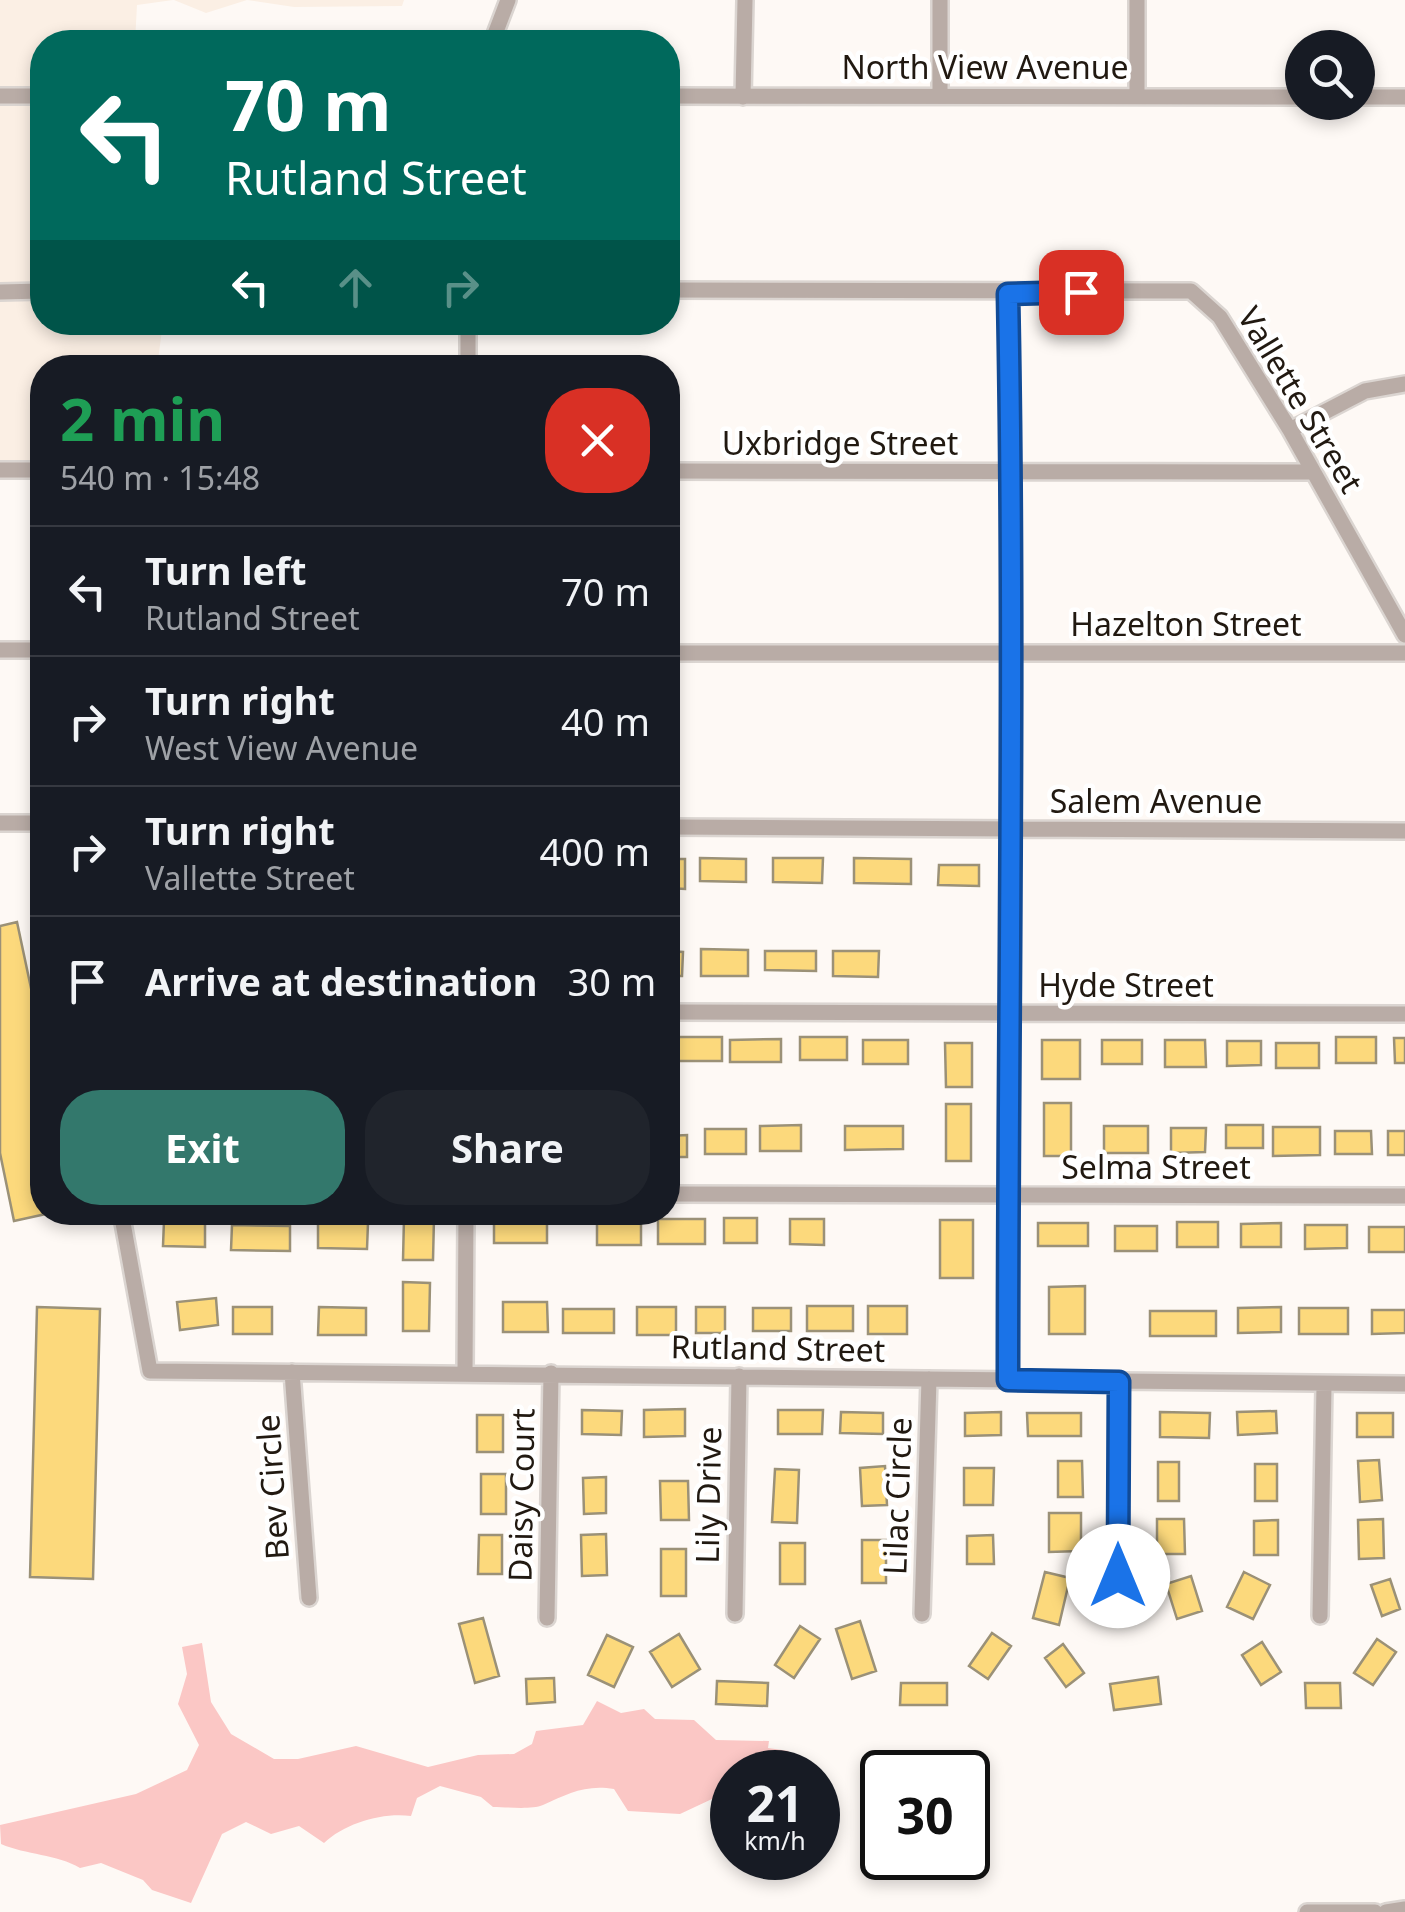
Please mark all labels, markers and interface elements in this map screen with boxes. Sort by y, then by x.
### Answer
map controls [1285,30,1375,120]
button: search [1285,30,1375,120]
street label: North View Avenue [841,45,1129,88]
text: 70 m [225,56,392,152]
icon: left [60,70,190,200]
text: Rutland Street [225,147,527,208]
pin [1039,250,1124,335]
icon: left [223,260,278,315]
icon: ahead [328,260,383,315]
icon: right [433,260,488,315]
icon: arrive [1054,265,1109,320]
street label: Vallette Street [1229,298,1374,500]
text: 2 min [60,377,225,459]
button: close [545,388,650,493]
street label: Uxbridge Street [722,421,958,464]
text: 540 m · 15:48 [60,456,260,499]
text: Turn left [145,544,307,596]
icon: left [60,564,115,619]
text: 70 m [561,565,650,617]
text: Rutland Street [145,596,360,639]
street label: Hazelton Street [1070,602,1302,645]
text: Turn right [145,674,335,726]
icon: right [60,694,115,749]
text: 40 m [561,695,650,747]
text: West View Avenue [145,726,418,769]
street label: Salem Avenue [1050,779,1262,822]
text: Turn right [145,804,335,856]
icon: right [60,824,115,879]
text: 400 m [539,825,650,877]
text: Vallette Street [145,856,355,899]
icon: arrive [60,954,115,1009]
text: Arrive at destination [145,955,537,1007]
text: 30 m [567,955,656,1007]
street label: Hyde Street [1038,963,1214,1006]
button: Exit [60,1090,345,1205]
button: Share [365,1090,650,1205]
street label: Selma Street [1061,1145,1251,1188]
street label: Rutland Street [670,1324,886,1371]
street label: Daisy Court [497,1408,544,1582]
street label: Bev Circle [245,1413,298,1561]
street label: Lilac Circle [872,1416,921,1575]
street label: Lily Drive [685,1426,730,1564]
position arrow [1066,1524,1170,1628]
speed limit sign: 30 [860,1750,990,1880]
text: 21 [746,1769,804,1837]
text: km/h [744,1823,806,1857]

